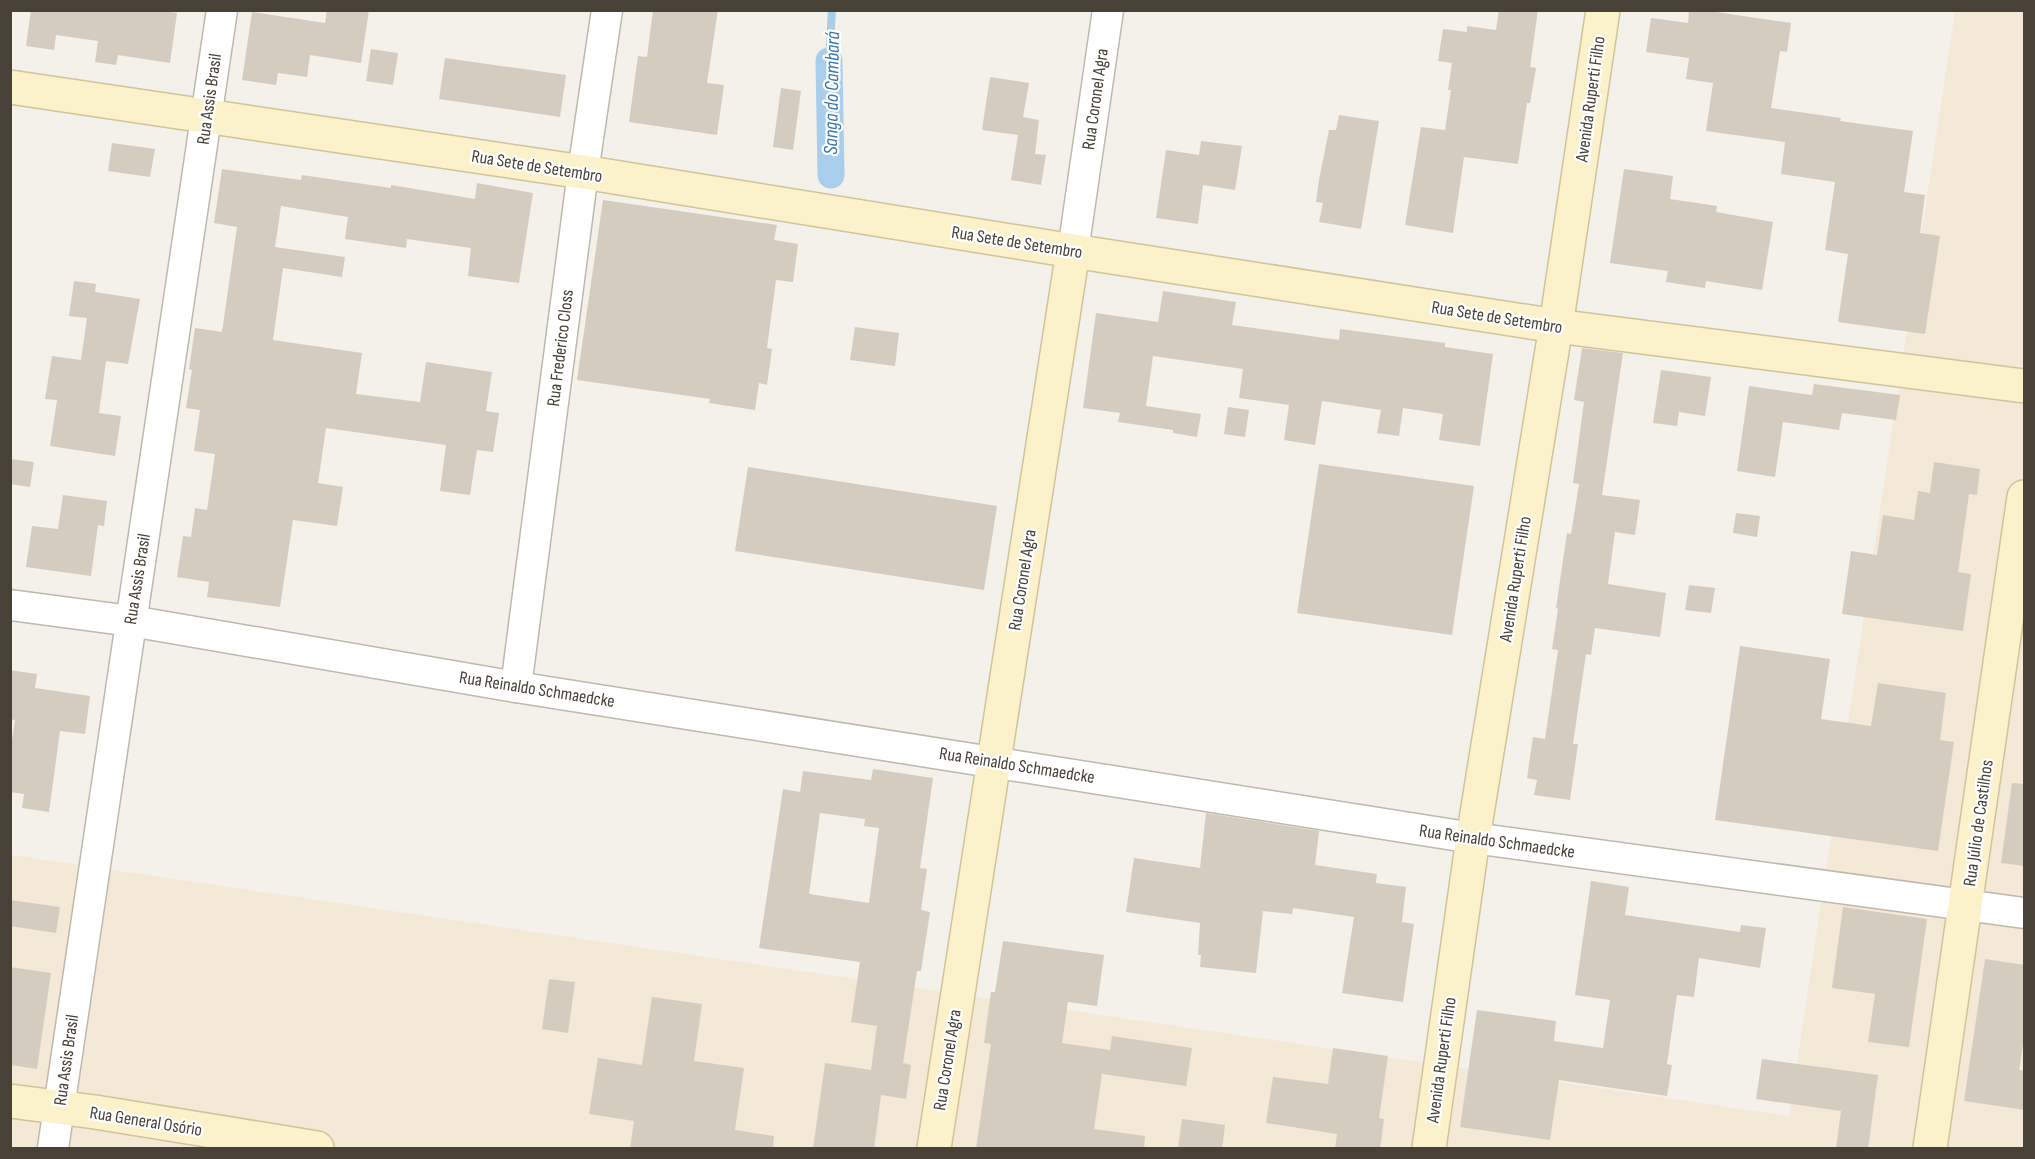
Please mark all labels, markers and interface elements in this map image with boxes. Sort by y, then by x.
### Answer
water label: Sanga do Cambará [819,31,845,155]
street label: Avenida Ruperti Filho [1571,35,1610,164]
street label: Rua Coronel Agra [1078,47,1113,151]
street label: Rua Assis Brasil [193,52,226,146]
street label: Rua Sete de Setembro [470,146,604,187]
street label: Rua Sete de Setembro [950,222,1084,263]
street label: Rua Frederico Closs [543,288,578,408]
street label: Rua Sete de Setembro [1430,297,1564,338]
street label: Avenida Ruperti Filho [1495,515,1536,644]
street label: Rua Coronel Agra [1004,528,1041,632]
street label: Rua Assis Brasil [120,532,155,626]
street label: Rua Reinaldo Schmaedcke [458,667,616,712]
street label: Rua Reinaldo Schmaedcke [938,743,1096,788]
street label: Rua Júlio de Castilhos [1959,758,1998,888]
street label: Rua Reinaldo Schmaedcke [1418,820,1576,863]
street label: Avenida Ruperti Filho [1422,996,1461,1125]
street label: Rua Coronel Agra [929,1008,966,1112]
street label: Rua Assis Brasil [50,1013,83,1107]
street label: Rua General Osório [88,1102,204,1141]

